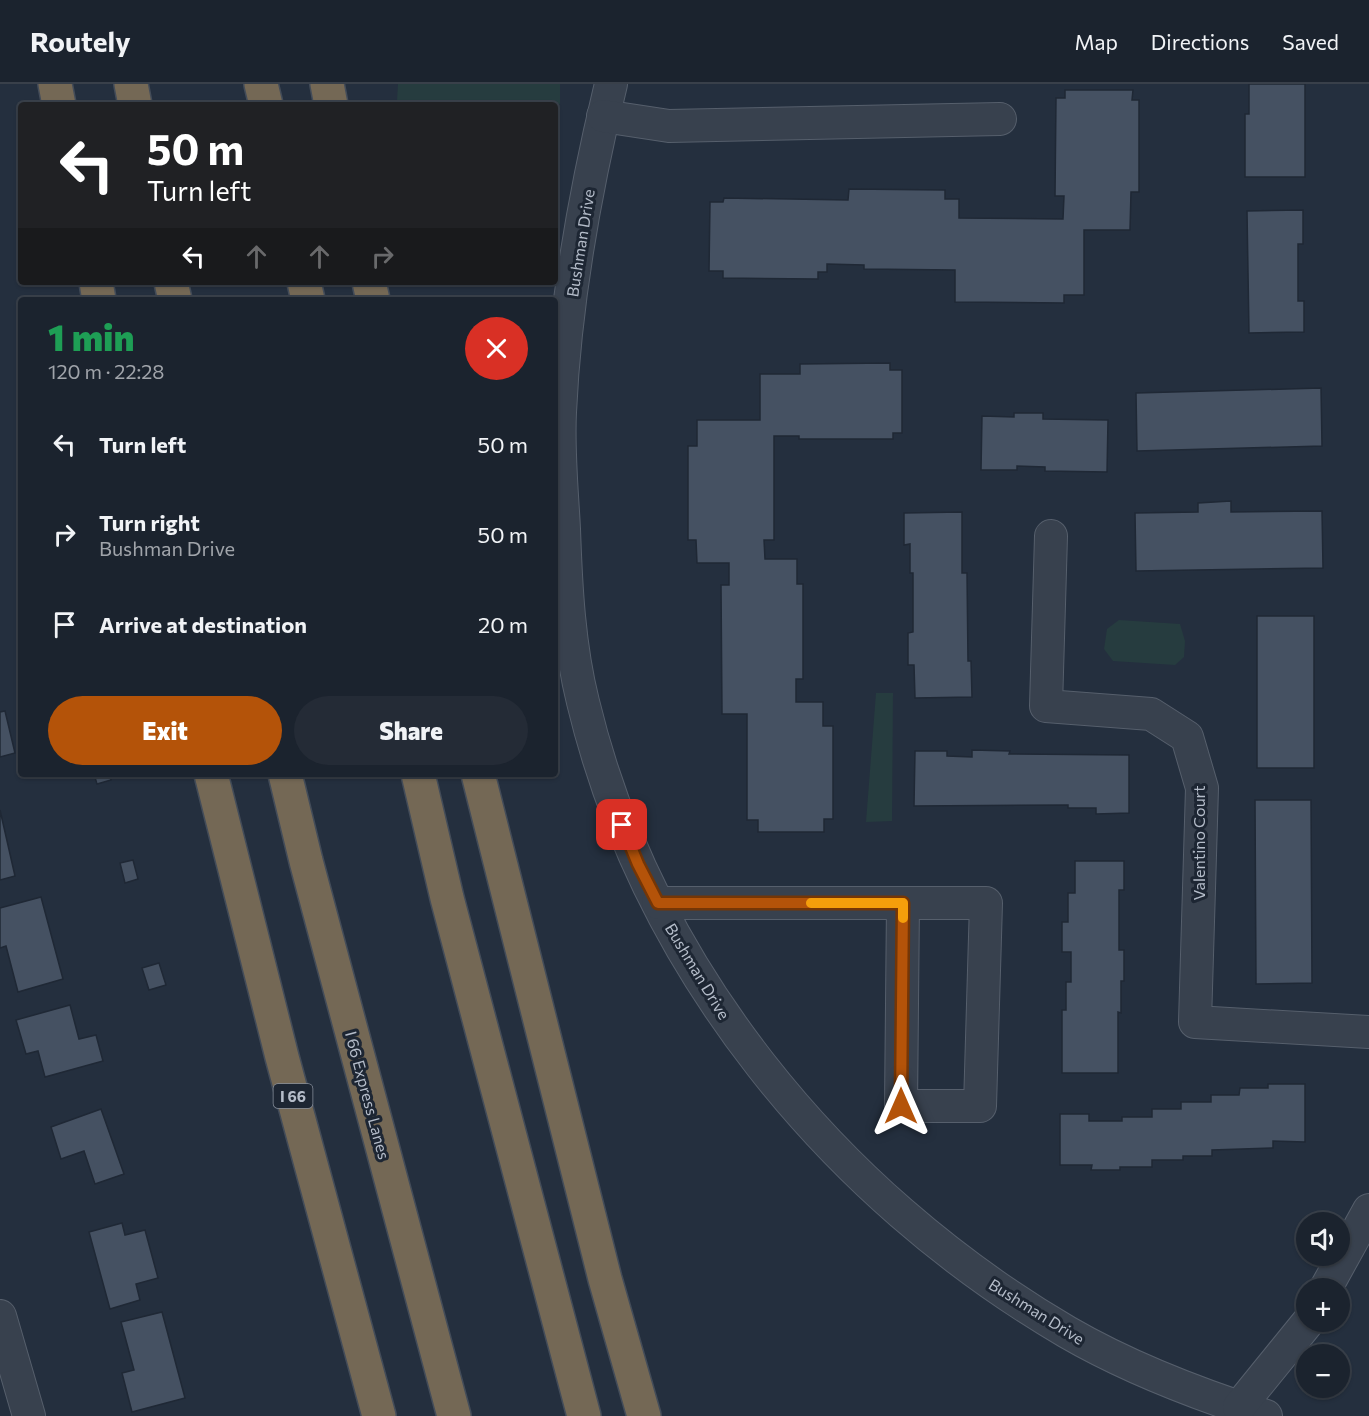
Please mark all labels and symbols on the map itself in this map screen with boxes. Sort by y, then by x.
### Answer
street label: Bushman Drive [562,188,598,298]
street label: Valentino Court [1189,785,1208,901]
pin [596,799,647,850]
street label: Bushman Drive [662,919,734,1023]
street label: I 66 Express Lanes [342,1029,394,1161]
position arrow [869,1074,933,1138]
road number: I 66 [274,1084,312,1108]
street label: Bushman Drive [986,1274,1088,1348]

